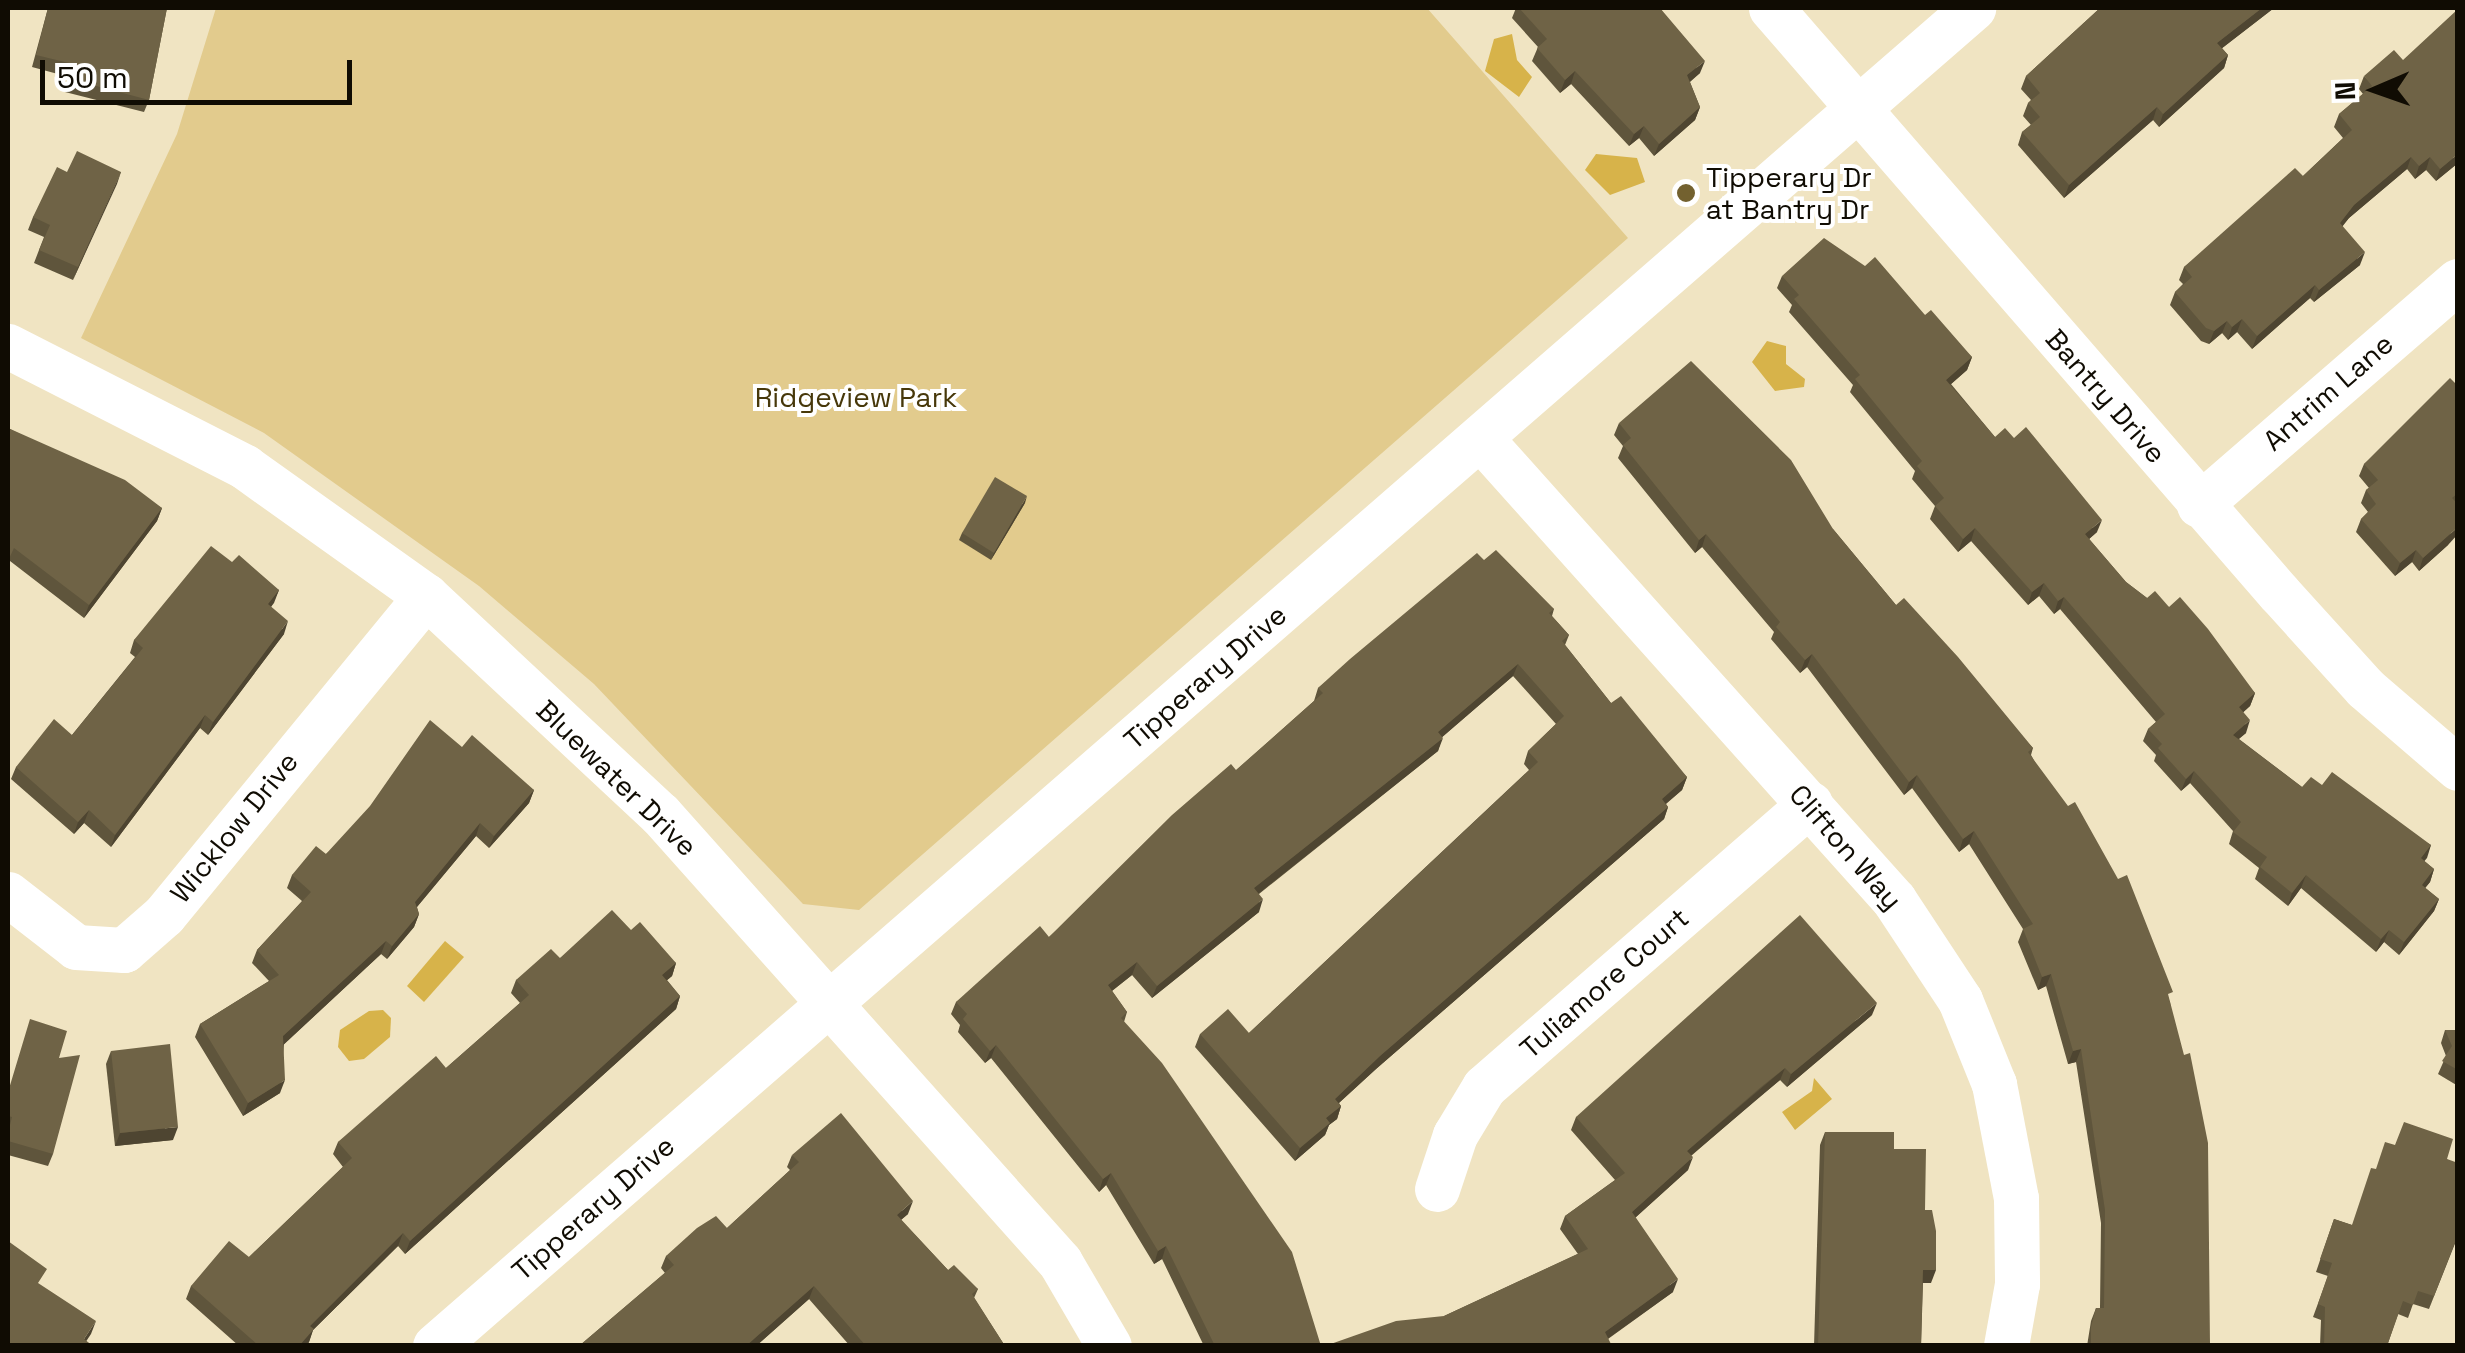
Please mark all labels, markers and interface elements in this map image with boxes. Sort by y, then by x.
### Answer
scale bar [45,40,358,102]
north arrow [2325,40,2425,140]
text: 50 m [57,58,128,97]
text: N [2327,81,2363,101]
place label: Tipperary Dr at Bantry Dr [1706,160,1872,226]
marker: Tipperary Dr at Bantry Dr [1675,182,1697,204]
street label: Bantry Drive [2039,322,2173,470]
street label: Antrim Lane [2256,326,2400,458]
park label: Ridgeview Park [755,380,957,414]
street label: Tipperary Drive [1117,597,1293,757]
street label: Bluewater Drive [530,693,704,863]
street label: Wicklow Drive [163,745,305,909]
street label: Clifton Way [1783,778,1909,916]
street label: Tuliamore Court [1513,901,1695,1065]
street label: Tipperary Drive [505,1128,681,1288]

